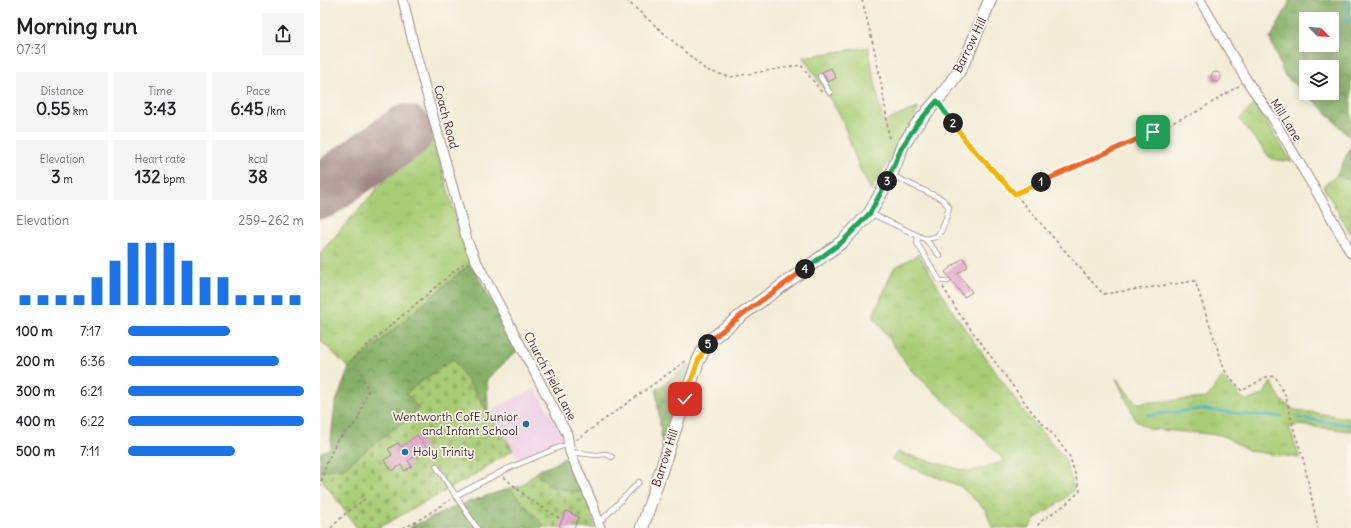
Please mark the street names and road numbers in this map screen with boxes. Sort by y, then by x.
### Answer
street label: Barrow Hill [950,14,989,75]
street label: Coach Road [431,83,462,150]
street label: Mill Lane [1268,96,1305,144]
street label: Church Field Lane [521,329,580,422]
street label: Barrow Hill [648,427,681,489]

